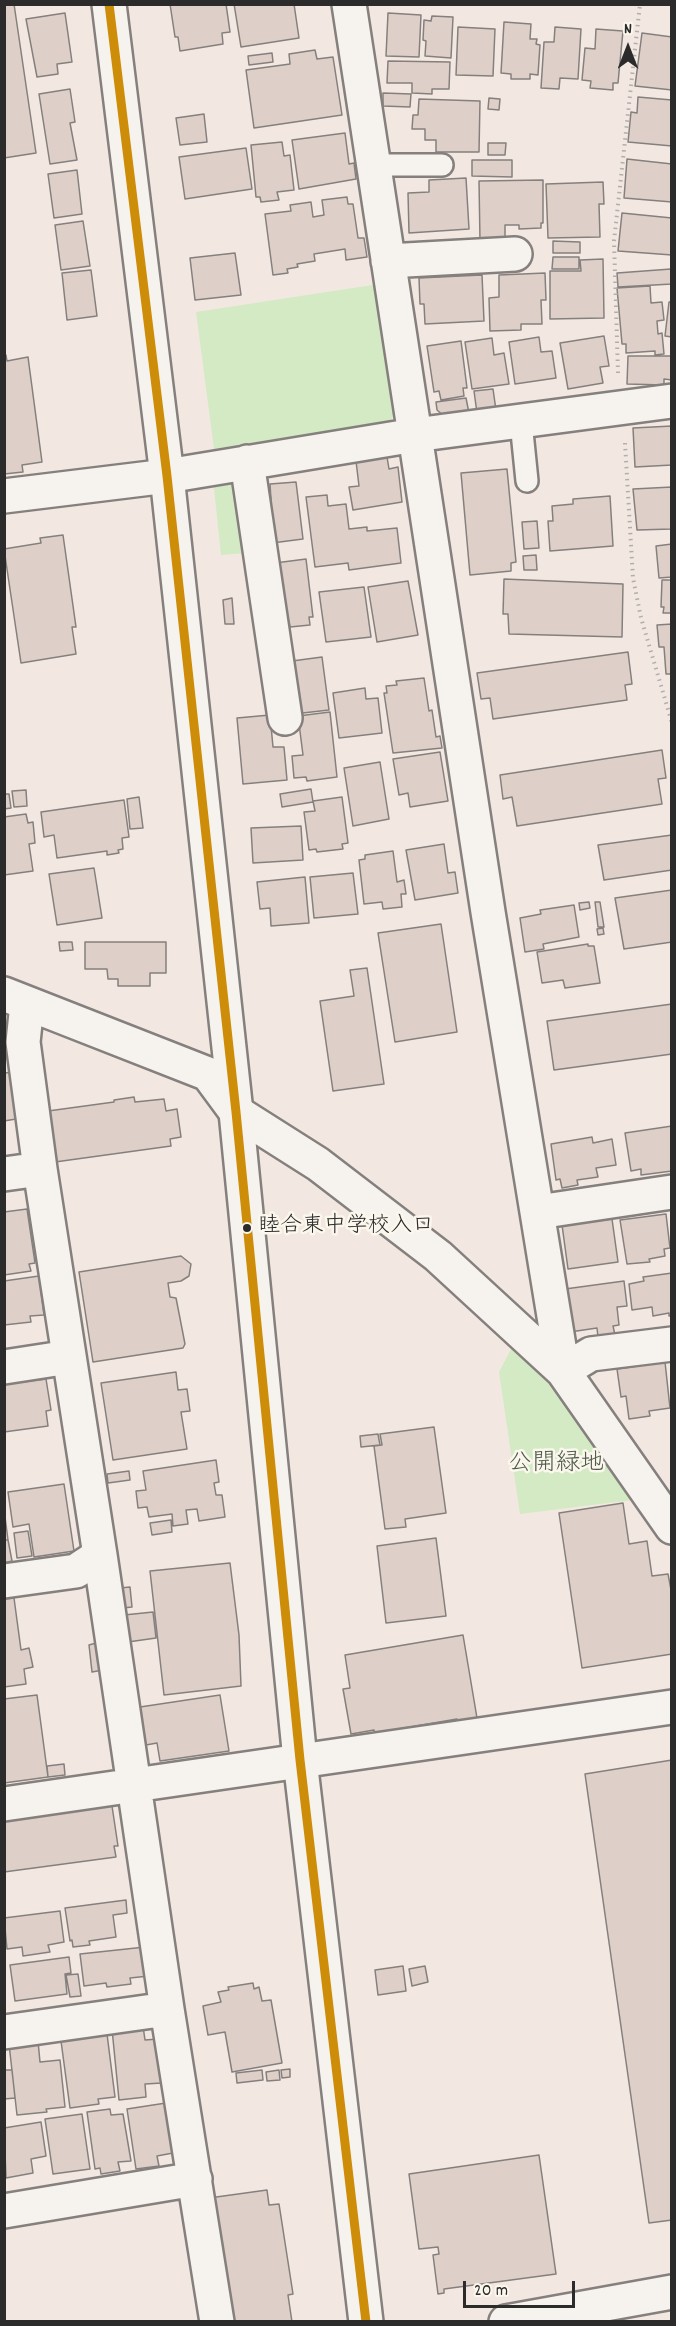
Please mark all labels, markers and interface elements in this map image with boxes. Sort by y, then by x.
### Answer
north arrow [598,18,658,78]
text: N [624,18,632,41]
place label: 睦合東中学校入口 [258,1215,434,1241]
marker: 睦合東中学校入口 [241,1222,253,1234]
park label: 公開緑地 [508,1452,604,1480]
scale bar [466,2269,578,2307]
text: 20 m [474,2279,508,2304]

